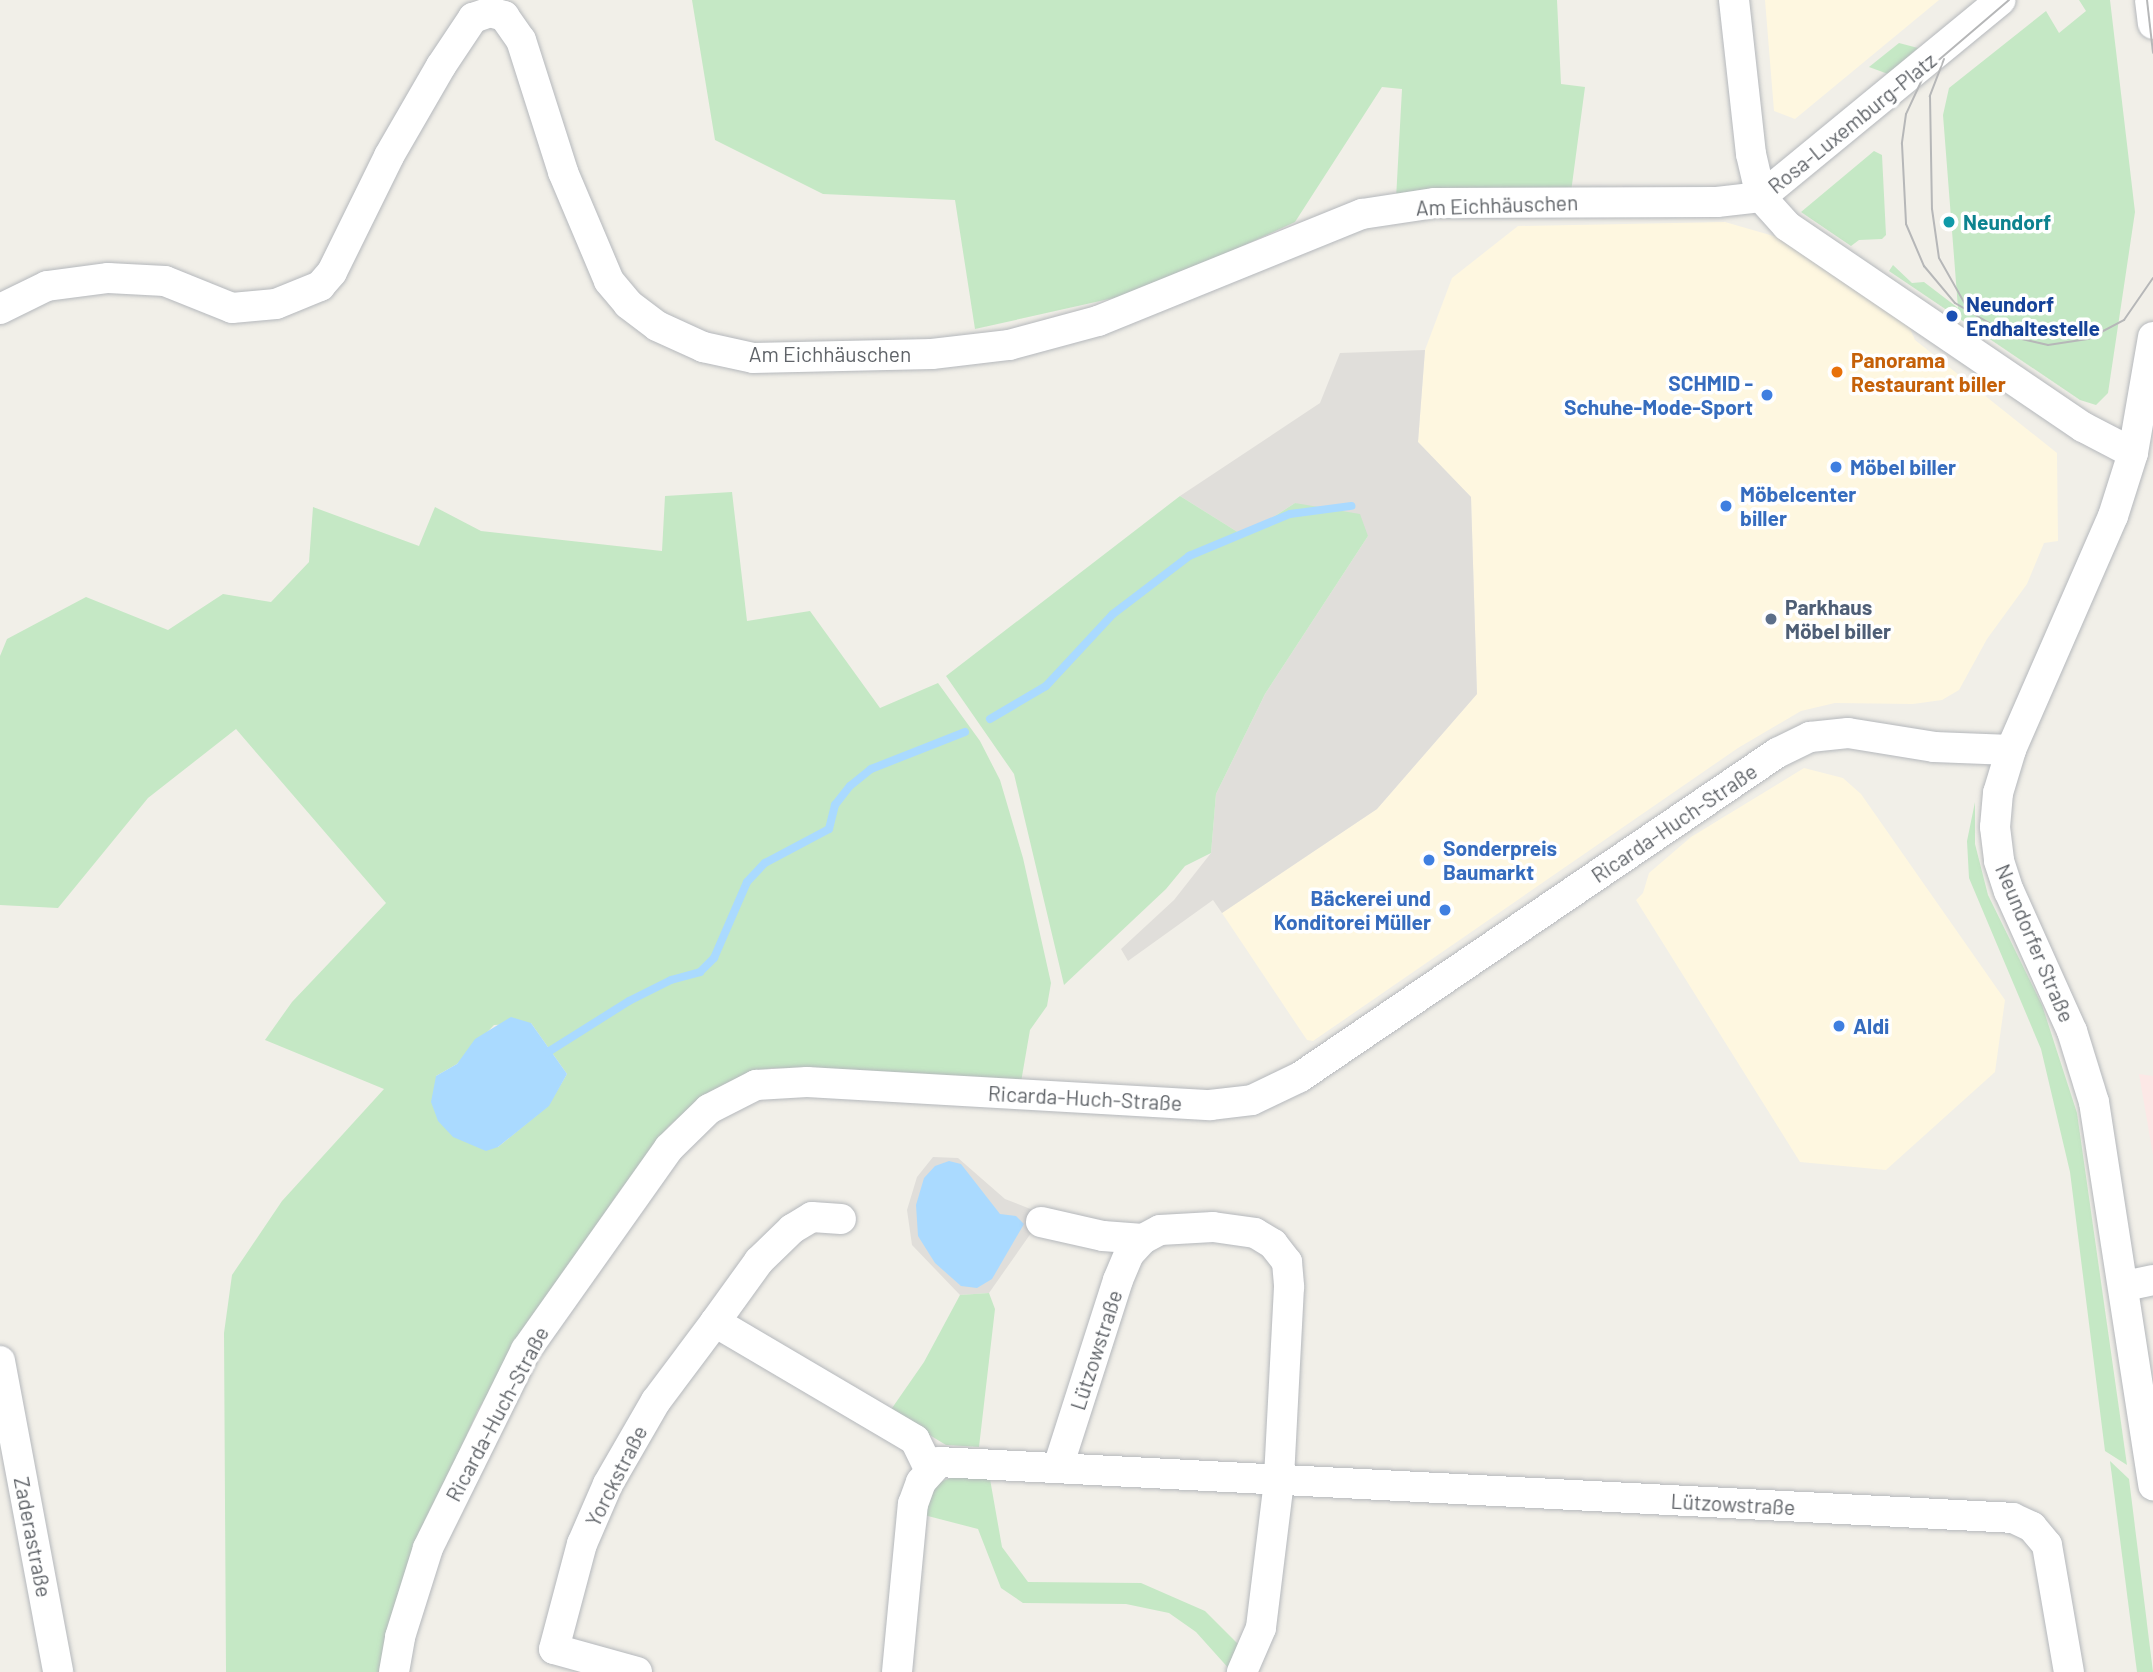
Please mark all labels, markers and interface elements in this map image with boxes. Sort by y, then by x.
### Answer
street label: Rosa-Luxemburg-Platz [1763,47,1941,199]
street label: Am Eichhäuschen [1415,190,1579,220]
place label: Neundorf [1963,209,2051,235]
marker: Neundorf [1941,214,1957,230]
place label: Neundorf Endhaltestelle [1966,291,2100,341]
marker: Neundorf Endhaltestelle [1944,308,1960,324]
street label: Am Eichhäuschen [749,341,911,367]
place label: Panorama Restaurant biller [1851,347,2006,397]
marker: Panorama Restaurant biller [1829,364,1845,380]
place label: SCHMID - Schuhe-Mode-Sport [1564,370,1753,420]
marker: SCHMID - Schuhe-Mode-Sport [1759,387,1775,403]
place label: Möbel biller [1850,454,1956,480]
marker: Möbel biller [1828,459,1844,475]
place label: Möbelcenter biller [1740,481,1856,531]
marker: Möbelcenter biller [1718,498,1734,514]
place label: Parkhaus Möbel biller [1785,594,1891,644]
marker: Parkhaus Möbel biller [1763,611,1779,627]
street label: Ricarda-Huch-Straße [1586,758,1762,888]
place label: Sonderpreis Baumarkt [1443,835,1557,885]
marker: Sonderpreis Baumarkt [1421,852,1437,868]
street label: Neundorfer Straße [1990,860,2080,1026]
place label: Bäckerei und Konditorei Müller [1274,885,1431,935]
marker: Bäckerei und Konditorei Müller [1437,902,1453,918]
place label: Aldi [1853,1013,1889,1039]
marker: Aldi [1831,1018,1847,1034]
street label: Ricarda-Huch-Straße [987,1080,1183,1116]
street label: Lützowstraße [1065,1287,1127,1413]
street label: Ricarda-Huch-Straße [440,1322,554,1506]
street label: Yorckstraße [580,1421,652,1531]
street label: Zaderastraße [9,1475,57,1599]
street label: Lützowstraße [1670,1488,1796,1520]

